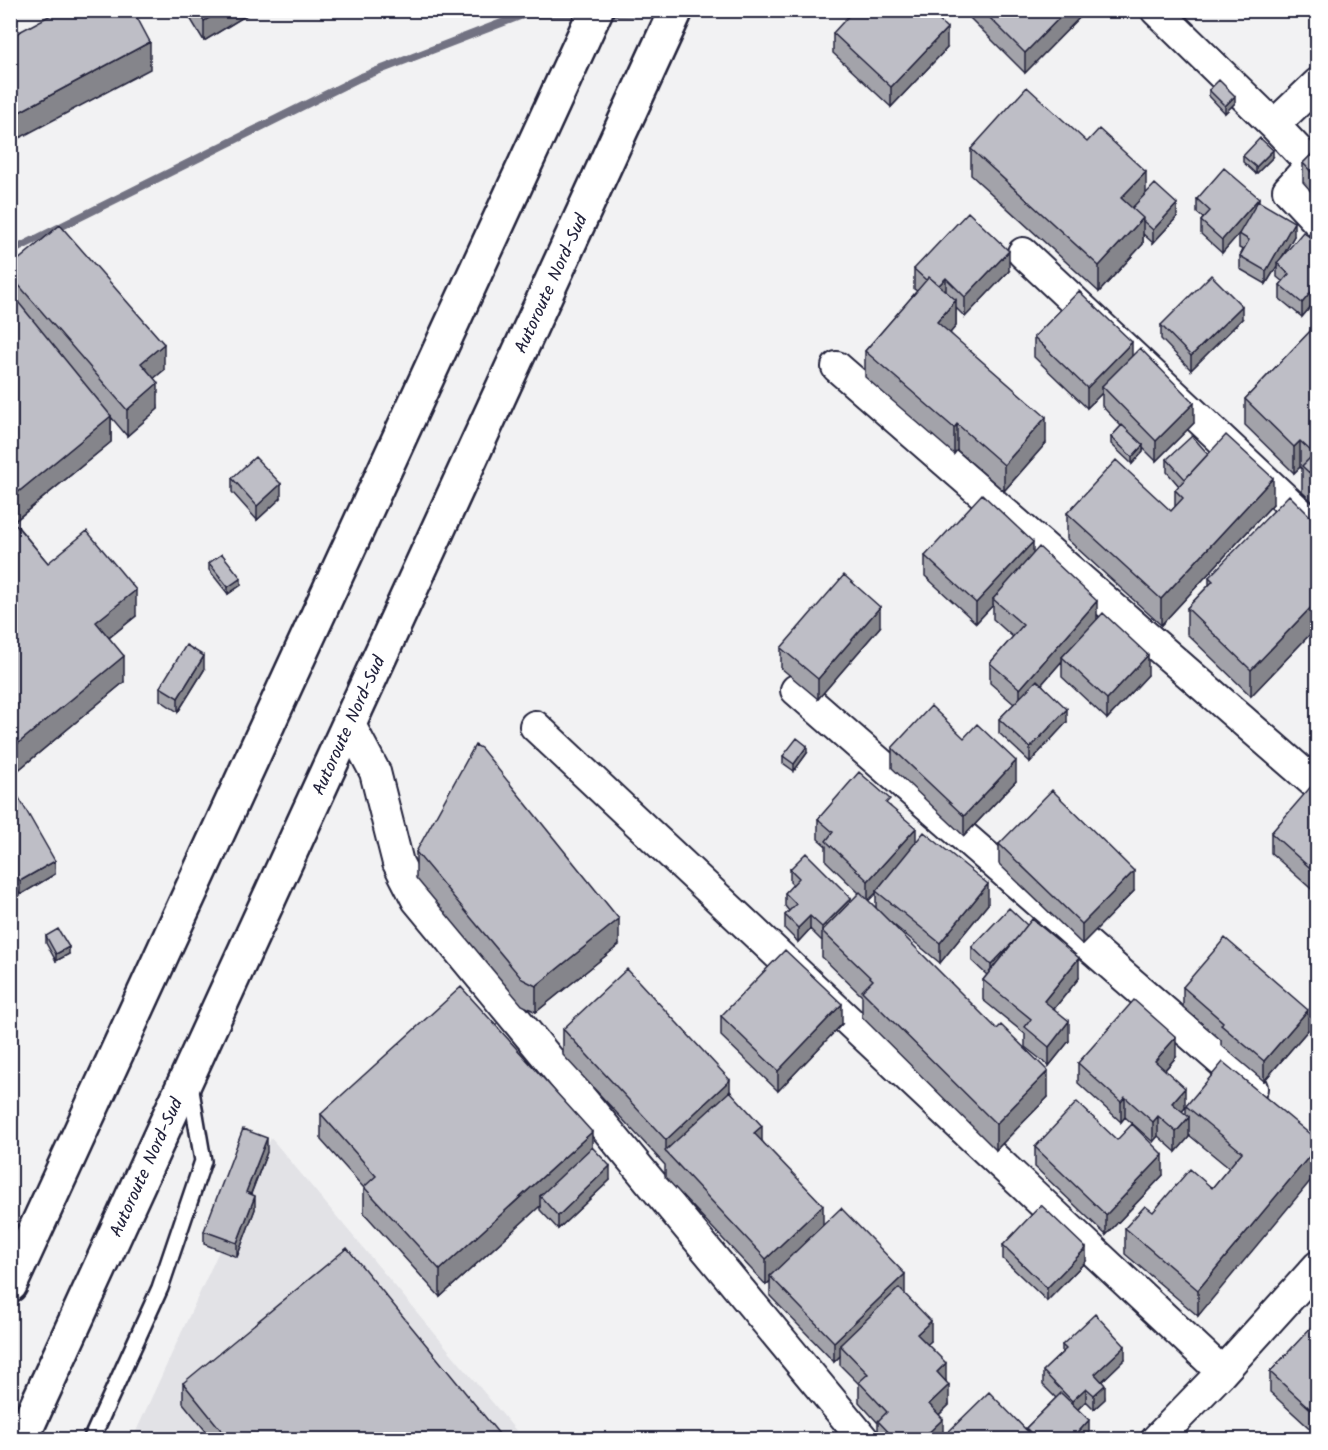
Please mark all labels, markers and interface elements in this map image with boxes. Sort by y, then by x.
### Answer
street label: Autoroute Nord-Sud [508,209,597,359]
street label: Autoroute Nord-Sud [305,651,395,801]
street label: Autoroute Nord-Sud [103,1092,192,1242]

